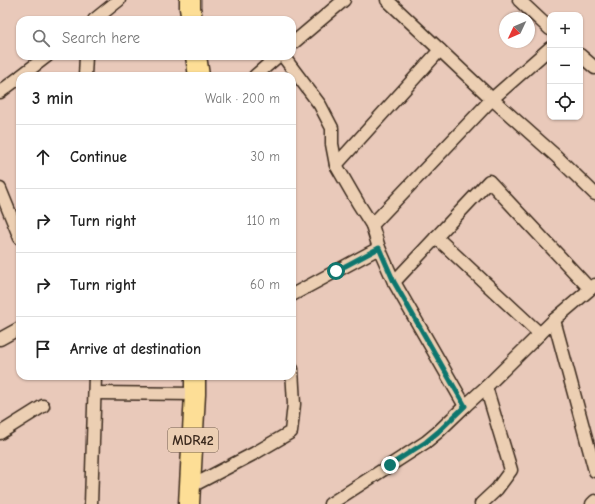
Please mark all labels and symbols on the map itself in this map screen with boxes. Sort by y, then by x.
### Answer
north arrow [499,12,535,48]
route start [327,262,345,280]
road number: MDR42 [168,428,218,452]
route end [381,456,399,474]

